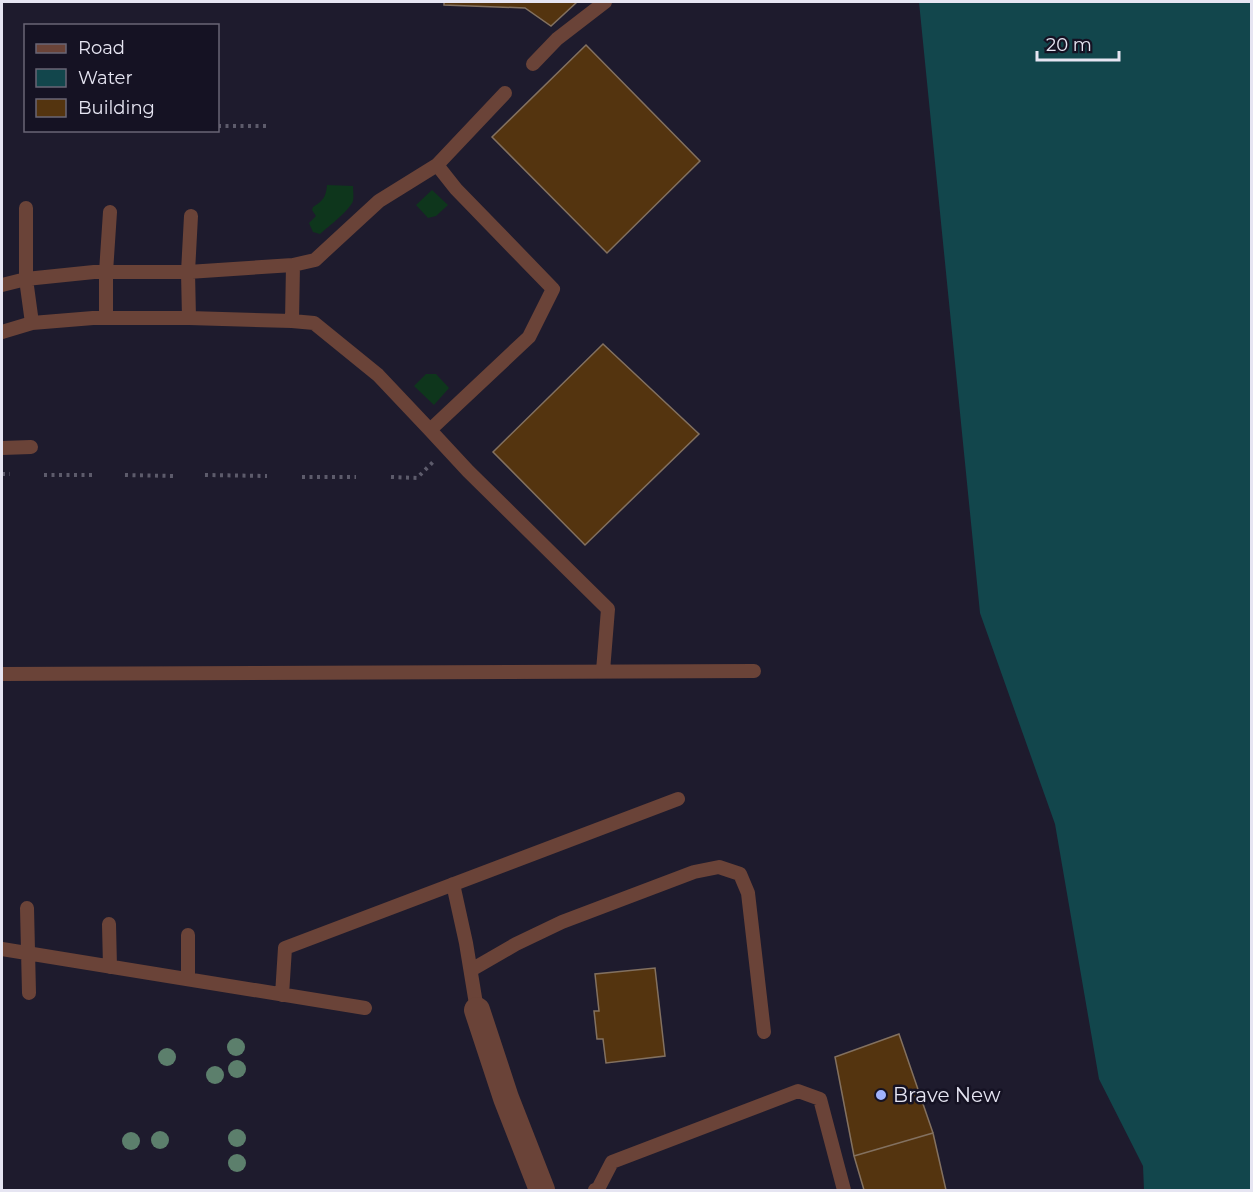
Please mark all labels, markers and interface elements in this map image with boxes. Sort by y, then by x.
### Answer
legend [24,24,219,132]
scale bar [1037,24,1120,62]
text: 20 m [1046,34,1092,56]
text: Road [78,37,125,59]
text: Water [78,67,133,89]
text: Building [78,97,155,119]
place label: Brave New [893,1083,1001,1107]
marker: Brave New [874,1088,888,1102]

